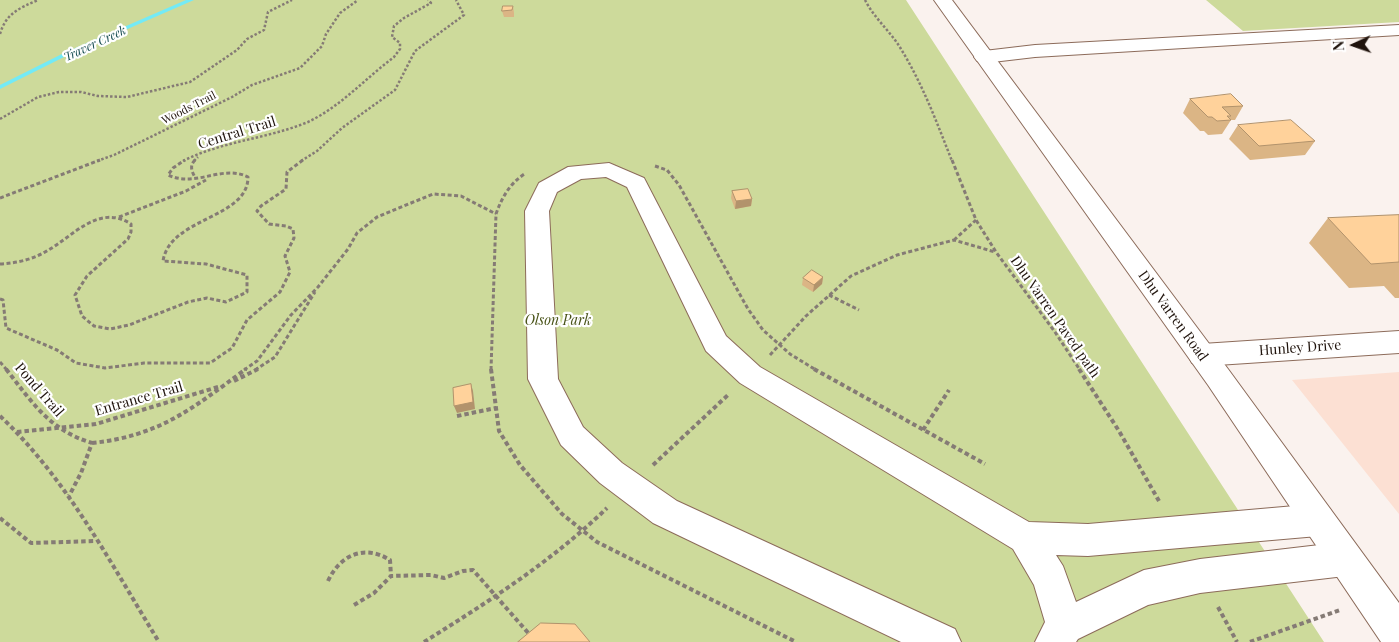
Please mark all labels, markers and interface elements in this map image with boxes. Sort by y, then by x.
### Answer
north arrow [1329,20,1379,70]
water label: Traver Creek [62,23,128,65]
text: N [1329,40,1348,51]
street label: Woods Trail [160,89,218,127]
street label: Central Trail [196,113,278,153]
street label: Dhu Varren Paved path [1007,253,1103,381]
street label: Dhu Varren Road [1135,268,1211,364]
park label: Olson Park [525,313,591,329]
street label: Hunley Drive [1258,337,1342,359]
street label: Pond Trail [11,360,67,420]
street label: Entrance Trail [93,378,185,420]

